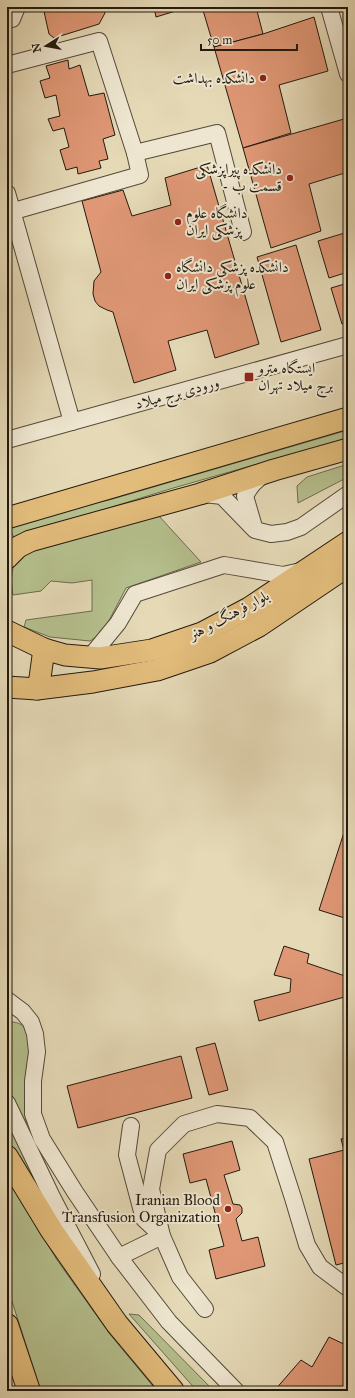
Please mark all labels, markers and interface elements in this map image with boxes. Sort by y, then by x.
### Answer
north arrow [26,26,66,66]
scale bar [201,26,297,52]
text: 50 m [207,33,232,47]
text: N [29,41,44,54]
place label: دانشکده بهداشت [173,69,255,88]
marker: دانشکده بهداشت [258,73,268,83]
place label: دانشکده پیراپزشکی - قسمت ب [195,160,282,195]
marker: دانشکده پیراپزشکی - قسمت ب [285,173,295,183]
place label: دانشگاه علوم پزشکی ایران [186,203,247,241]
marker: دانشگاه علوم پزشکی ایران [173,217,183,227]
place label: دانشکده پزشکی دانشگاه علوم پزشکی ایران [176,257,289,297]
marker: دانشکده پزشکی دانشگاه علوم پزشکی ایران [163,271,173,281]
place label: ایستگاه مترو برج میلاد تهران [256,358,333,398]
marker: ایستگاه مترو برج میلاد تهران [243,371,255,383]
street label: ورودی برج میلاد [133,373,222,417]
street label: بلوار فرهنگ و هنر [184,585,273,646]
place label: Iranian Blood Transfusion Organization [62,1191,220,1226]
marker: Iranian Blood Transfusion Organization [223,1204,233,1214]

